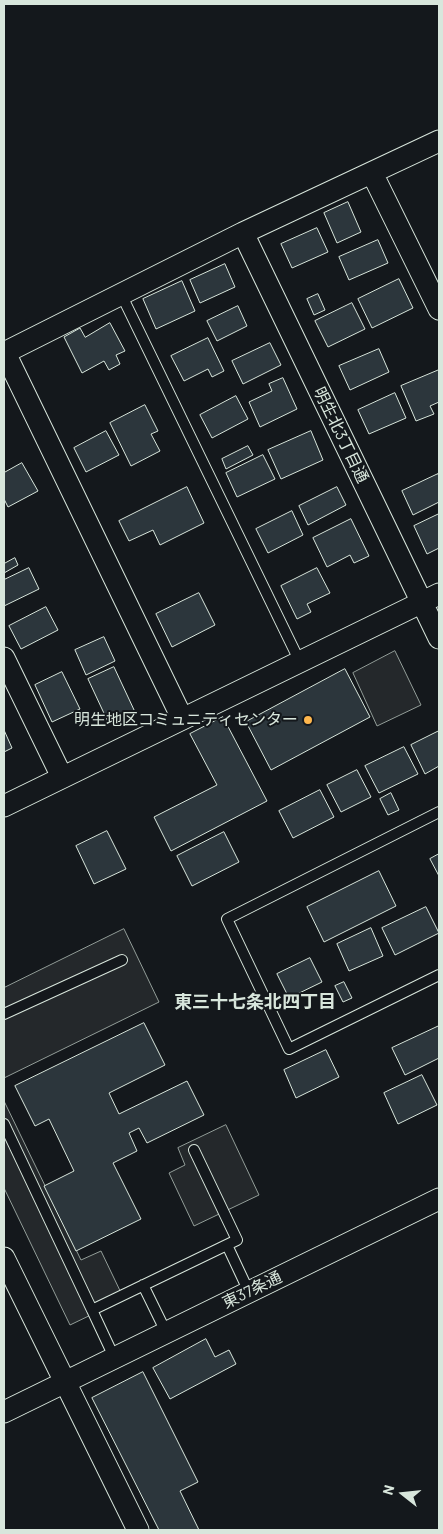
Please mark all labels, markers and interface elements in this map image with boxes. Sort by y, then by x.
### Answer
street label: 明生北3丁目通 [310,384,372,486]
place label: 明生地区コミュニティセンター [74,710,298,730]
marker: 明生地区コミュニティセンター [302,714,314,726]
district label: 東三十七条北四丁目 [174,991,336,1013]
street label: 東37条通 [219,1267,285,1313]
north arrow [378,1469,428,1519]
text: N [379,1483,398,1497]

